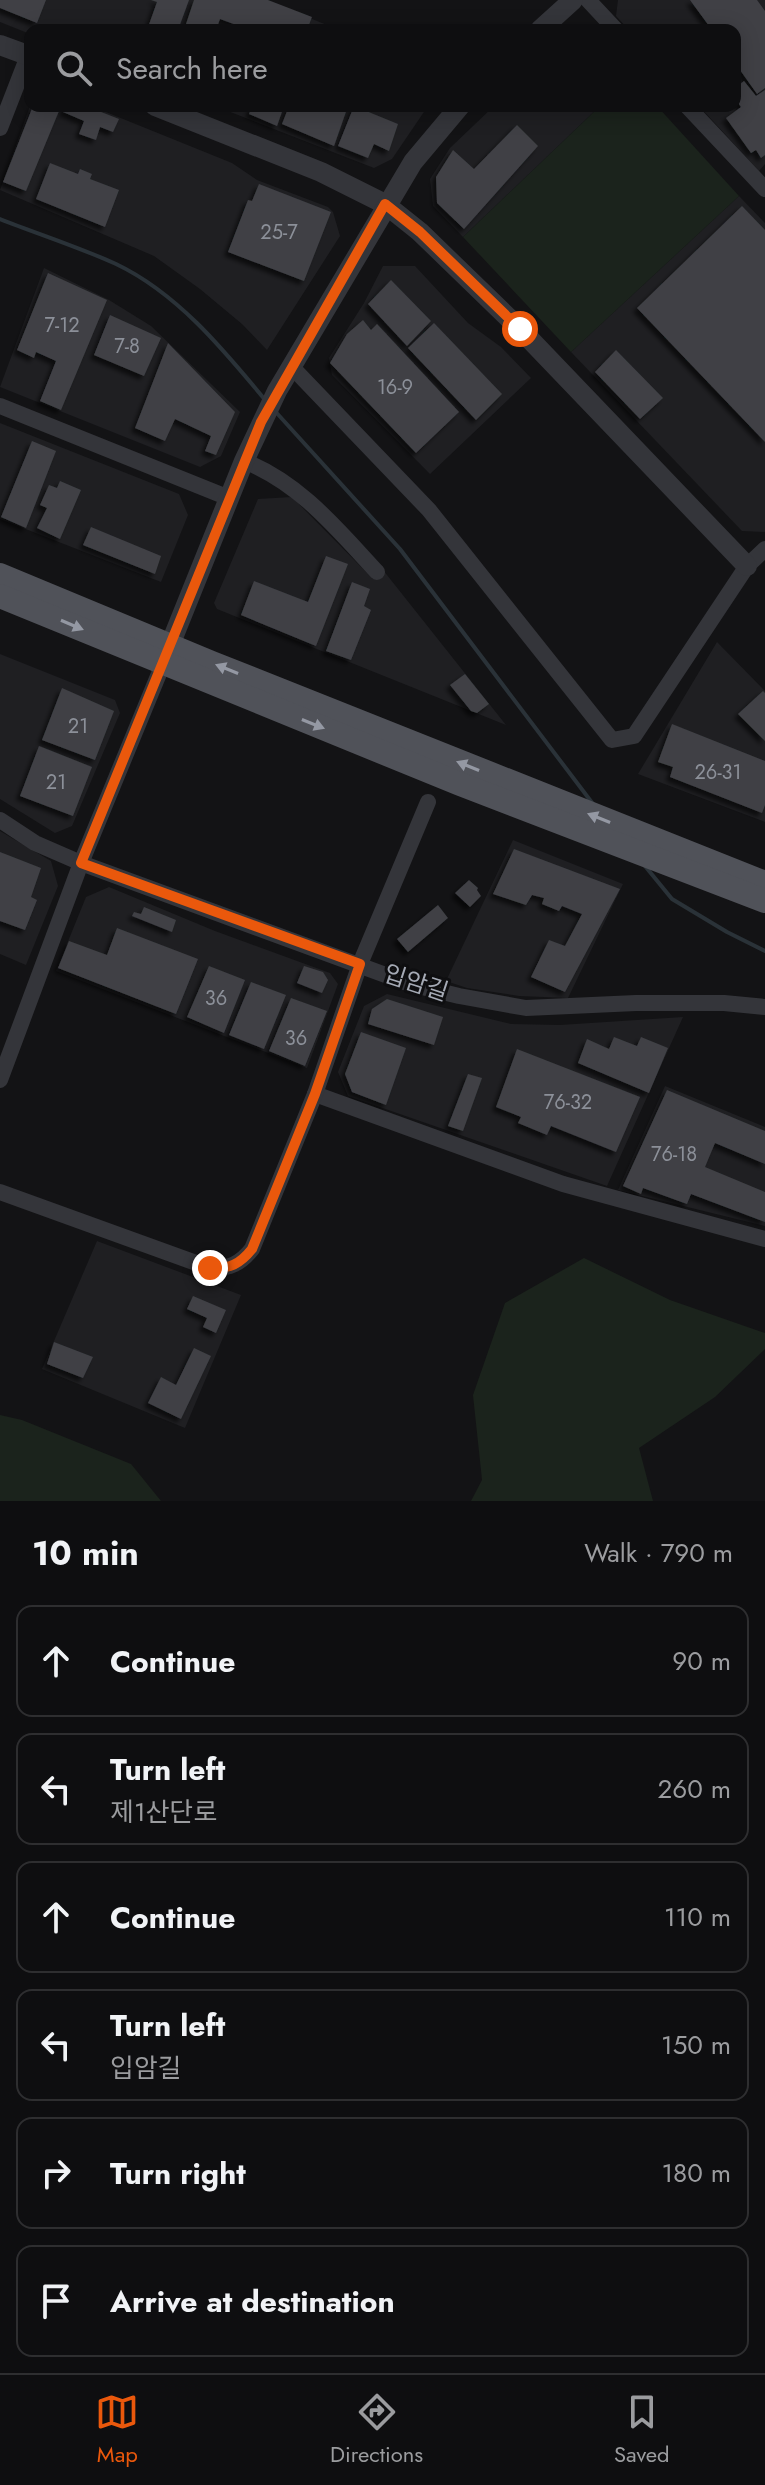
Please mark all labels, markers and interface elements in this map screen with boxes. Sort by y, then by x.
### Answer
search box [24,24,741,112]
icon: search [52,46,96,90]
text: Search here [116,47,268,90]
house number: 25-7 [260,218,298,247]
house number: 7-12 [44,311,80,340]
route start [502,311,538,347]
house number: 7-8 [114,332,140,361]
house number: 16-9 [377,373,413,402]
one-way arrow [60,619,84,632]
one-way arrow [215,662,239,675]
house number: 21 [68,712,88,741]
one-way arrow [301,718,325,731]
house number: 26-31 [694,758,742,787]
one-way arrow [456,759,480,772]
house number: 21 [46,768,66,797]
one-way arrow [587,811,611,824]
street label: 입암길 [379,956,453,1009]
house number: 36 [205,984,227,1013]
house number: 36 [285,1024,307,1053]
house number: 76-32 [544,1088,592,1117]
house number: 76-18 [651,1140,697,1169]
route end [192,1250,228,1286]
text: 10 min [32,1529,139,1578]
text: Walk · 790 m [584,1534,733,1572]
icon: ahead [34,1639,78,1683]
text: Continue [110,1640,236,1683]
text: 90 m [672,1642,731,1680]
text: Turn left [110,1748,225,1791]
icon: left [34,1767,78,1811]
text: 260 m [658,1770,731,1808]
text: 제1산단로 [110,1793,217,1831]
icon: ahead [34,1895,78,1939]
text: Continue [110,1896,236,1939]
text: 110 m [664,1898,731,1936]
text: Turn left [110,2004,225,2047]
icon: left [34,2023,78,2067]
text: 150 m [661,2026,731,2064]
text: 입암길 [110,2049,182,2087]
icon: right [34,2151,78,2195]
text: Turn right [110,2152,246,2195]
text: 180 m [661,2154,731,2192]
icon: arrive [34,2279,78,2323]
text: Arrive at destination [110,2280,395,2323]
tab: Map [95,2390,139,2470]
tab: Directions [330,2390,423,2470]
tab: Saved [614,2390,670,2470]

